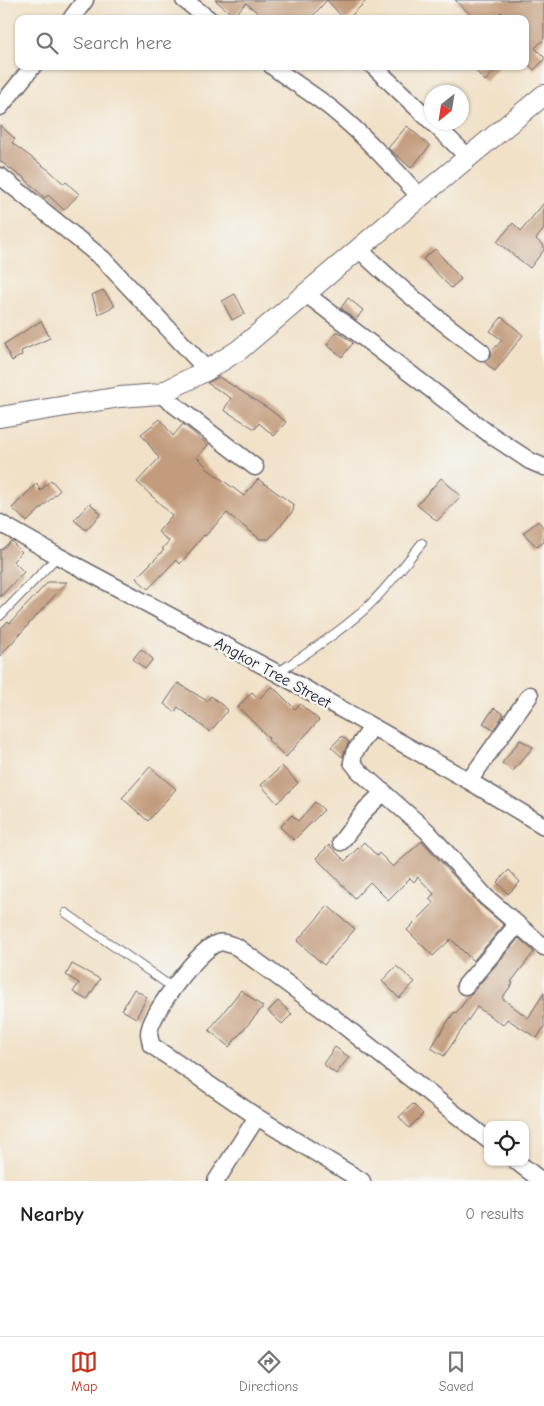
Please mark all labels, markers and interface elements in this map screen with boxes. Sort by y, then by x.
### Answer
search box [15,15,529,70]
icon: search [33,29,61,57]
text: Search here [73,32,172,54]
north arrow [424,85,469,130]
street label: Angkor Tree Street [211,633,334,712]
map controls [484,1121,529,1166]
button: locate [484,1121,529,1166]
text: Nearby [20,1202,84,1226]
text: 0 results [465,1205,524,1223]
tab: Map [70,1348,98,1395]
tab: Directions [239,1348,298,1395]
tab: Saved [439,1348,474,1395]

